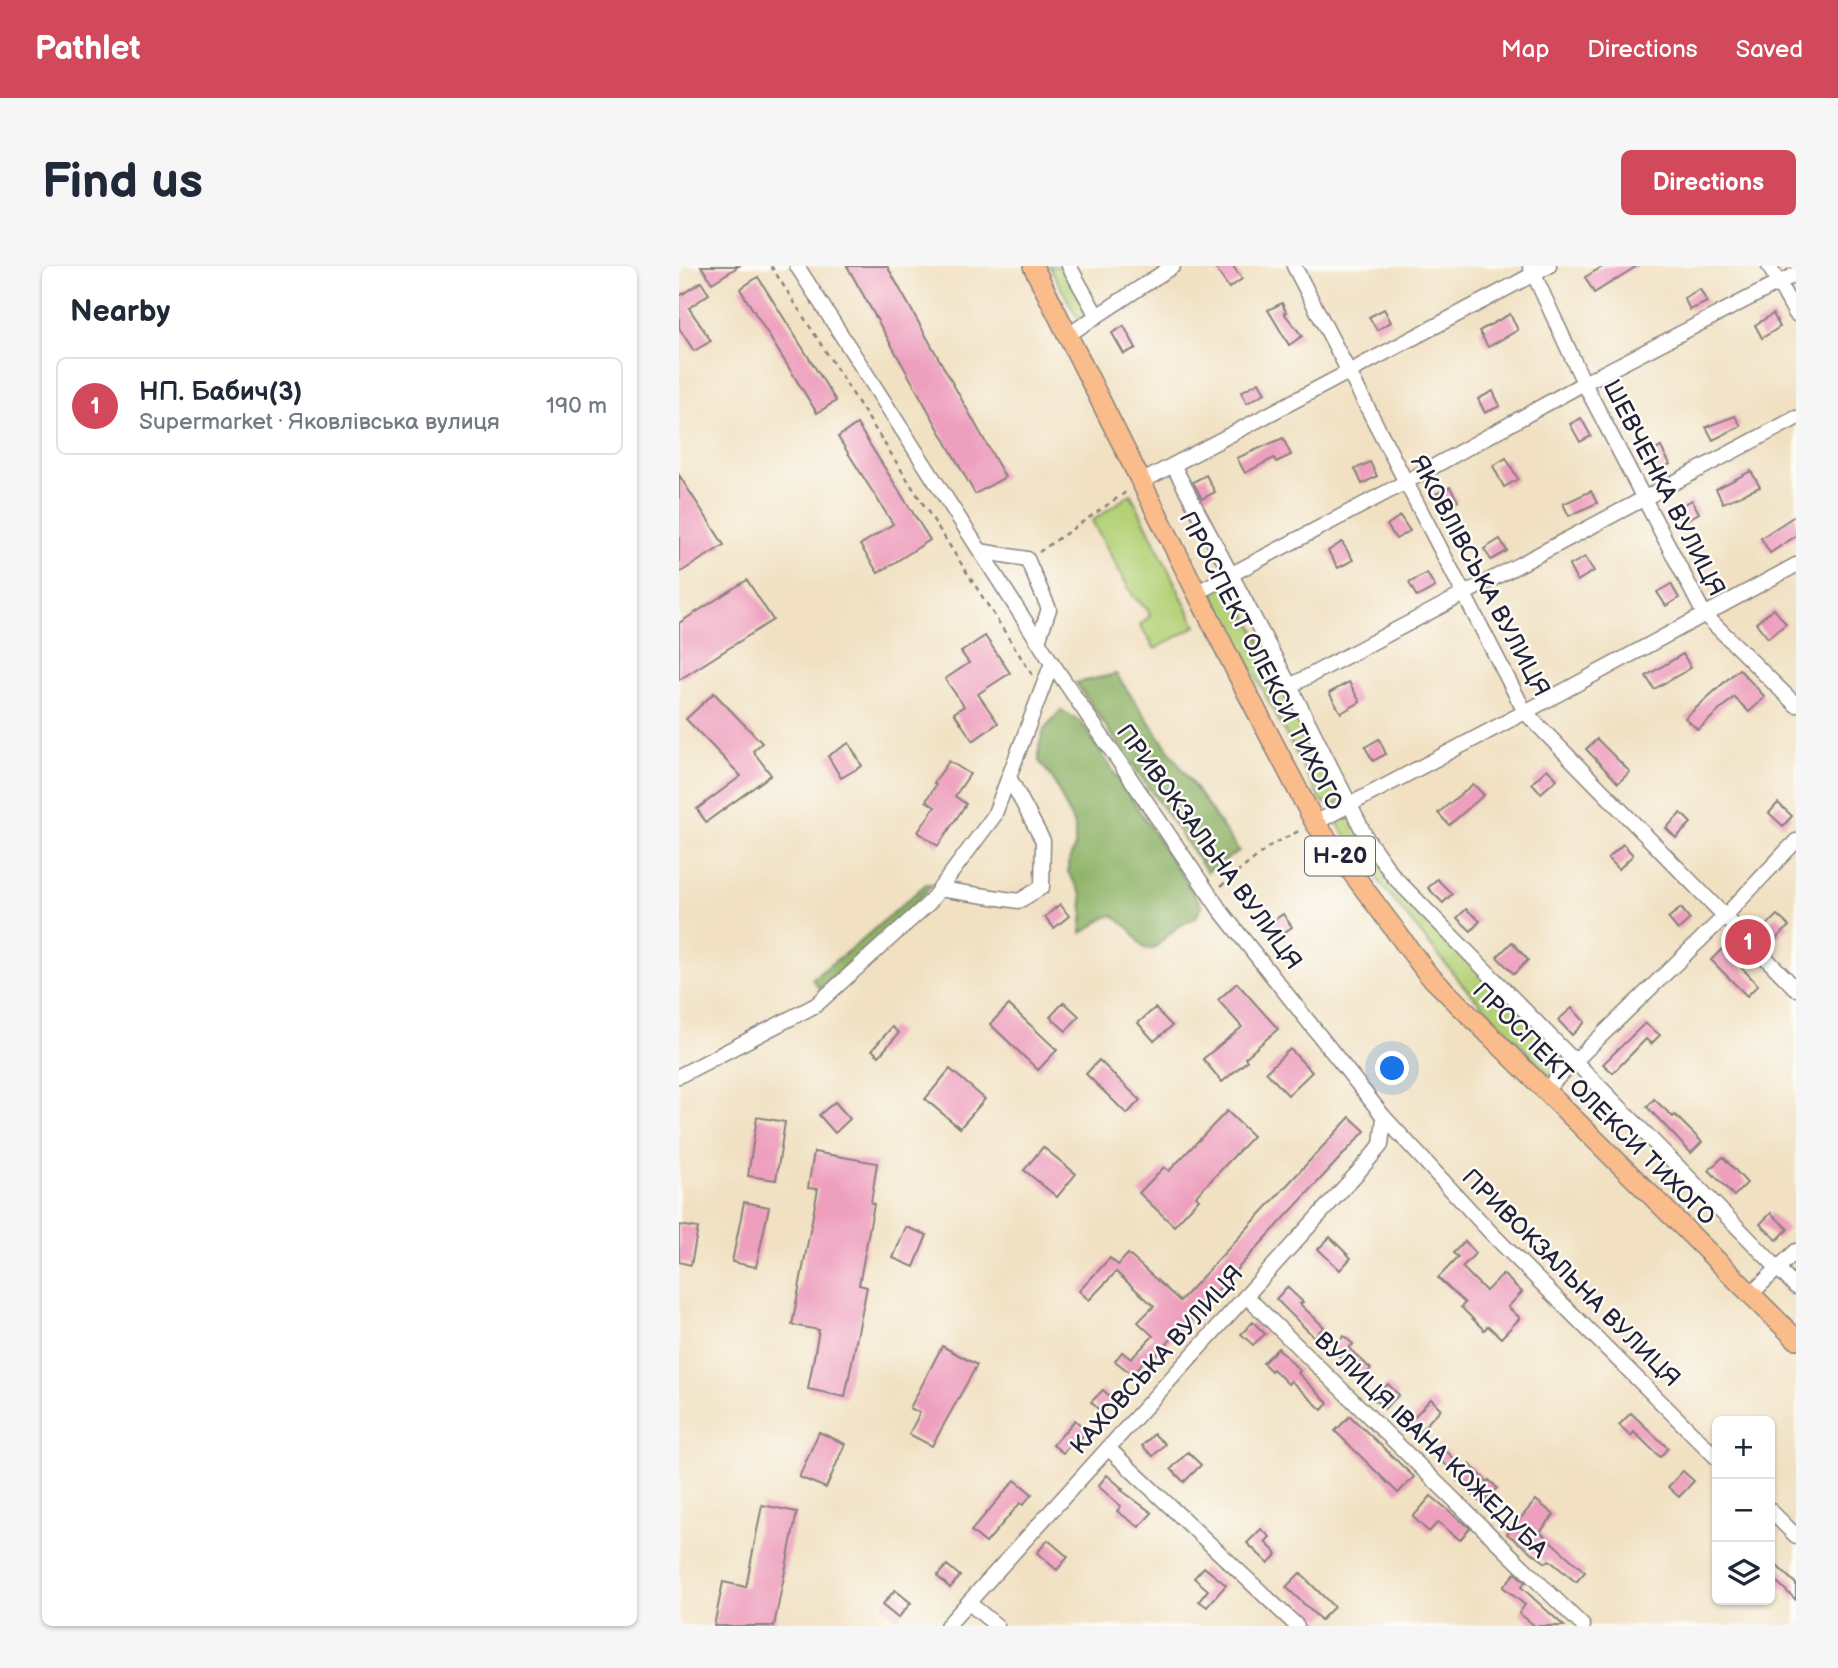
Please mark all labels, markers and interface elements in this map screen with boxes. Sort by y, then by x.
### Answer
text: Pathlet [35,29,140,69]
text: Map [1501,35,1549,64]
text: Directions [1587,35,1698,64]
text: Saved [1736,35,1803,64]
button: Directions [1621,150,1796,215]
text: Find us [42,153,203,212]
text: Nearby [70,294,170,330]
street label: ШЕВЧЕНКА ВУЛИЦЯ [1597,375,1731,601]
text: НП. Бабич(3) [139,377,302,408]
text: 1 [90,392,100,420]
text: 190 m [546,392,607,420]
text: Supermarket · Яковлівська вулиця [139,408,500,436]
street label: ЯКОВЛІВСЬКА ВУЛИЦЯ [1404,450,1556,702]
street label: ПРОСПЕКТ ОЛЕКСИ ТИХОГО [1173,507,1349,815]
street label: ПРИВОКЗАЛЬНА ВУЛИЦЯ [1110,719,1308,975]
road number: Н-20 [1305,836,1375,876]
pin: 1 [1725,916,1771,968]
street label: ПРОСПЕКТ ОЛЕКСИ ТИХОГО [1467,977,1721,1231]
your location [1375,1051,1409,1085]
street label: ПРИВОКЗАЛЬНА ВУЛИЦЯ [1456,1163,1686,1393]
street label: КАХОВСЬКА ВУЛИЦЯ [1064,1260,1250,1460]
street label: ВУЛИЦЯ ІВАНА КОЖЕДУБА [1308,1326,1554,1564]
map controls [1712,1416,1775,1605]
button: + [1712,1416,1775,1479]
button: − [1712,1479,1775,1542]
button: layers [1712,1542,1775,1605]

